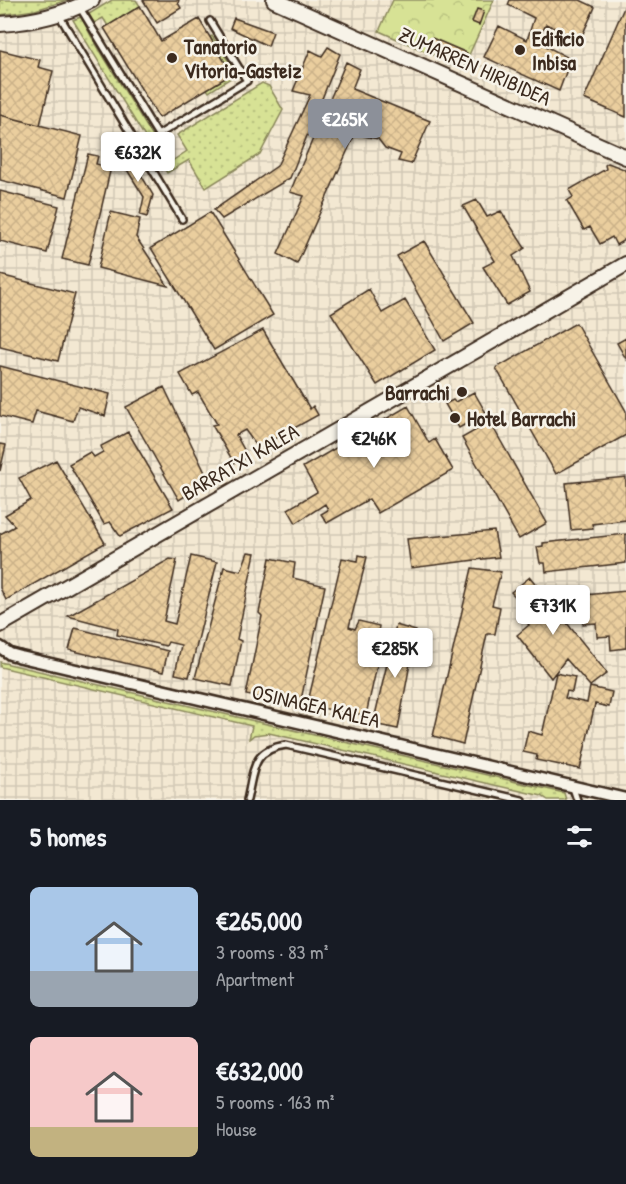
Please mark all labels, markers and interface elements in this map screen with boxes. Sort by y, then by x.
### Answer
street label: ZUMARREN HIRIBIDEA [394,19,556,113]
place label: Edificio Inbisa [532,24,584,77]
place label: Tanatorio Vitoria-Gasteiz [183,32,301,85]
marker: Edificio Inbisa [513,43,527,57]
marker: Tanatorio Vitoria-Gasteiz [165,51,179,65]
pin: €265K [303,99,387,150]
text: €265K [322,105,368,132]
pin: €632K [96,132,180,183]
text: €632K [115,138,161,165]
place label: Barrachi [385,378,450,407]
marker: Barrachi [455,385,469,399]
place label: Hotel Barrachi [467,404,576,433]
marker: Hotel Barrachi [448,411,462,425]
street label: BARRATXI KALEA [176,417,304,507]
pin: €246K [332,418,416,469]
text: €246K [352,424,396,451]
pin: €731K [511,585,595,636]
text: €731K [530,591,576,618]
pin: €285K [353,628,437,679]
text: €285K [372,634,418,661]
street label: OSINAGEA KALEA [249,677,383,735]
text: 5 homes [30,819,106,854]
icon: filters [563,820,596,853]
text: €265,000 [216,903,302,938]
icon: home [78,911,150,983]
text: 3 rooms · 83 m² [216,938,328,965]
text: Apartment [216,965,294,992]
text: €632,000 [216,1053,303,1088]
icon: home [78,1061,150,1133]
text: 5 rooms · 163 m² [216,1088,334,1115]
text: House [216,1115,257,1142]

